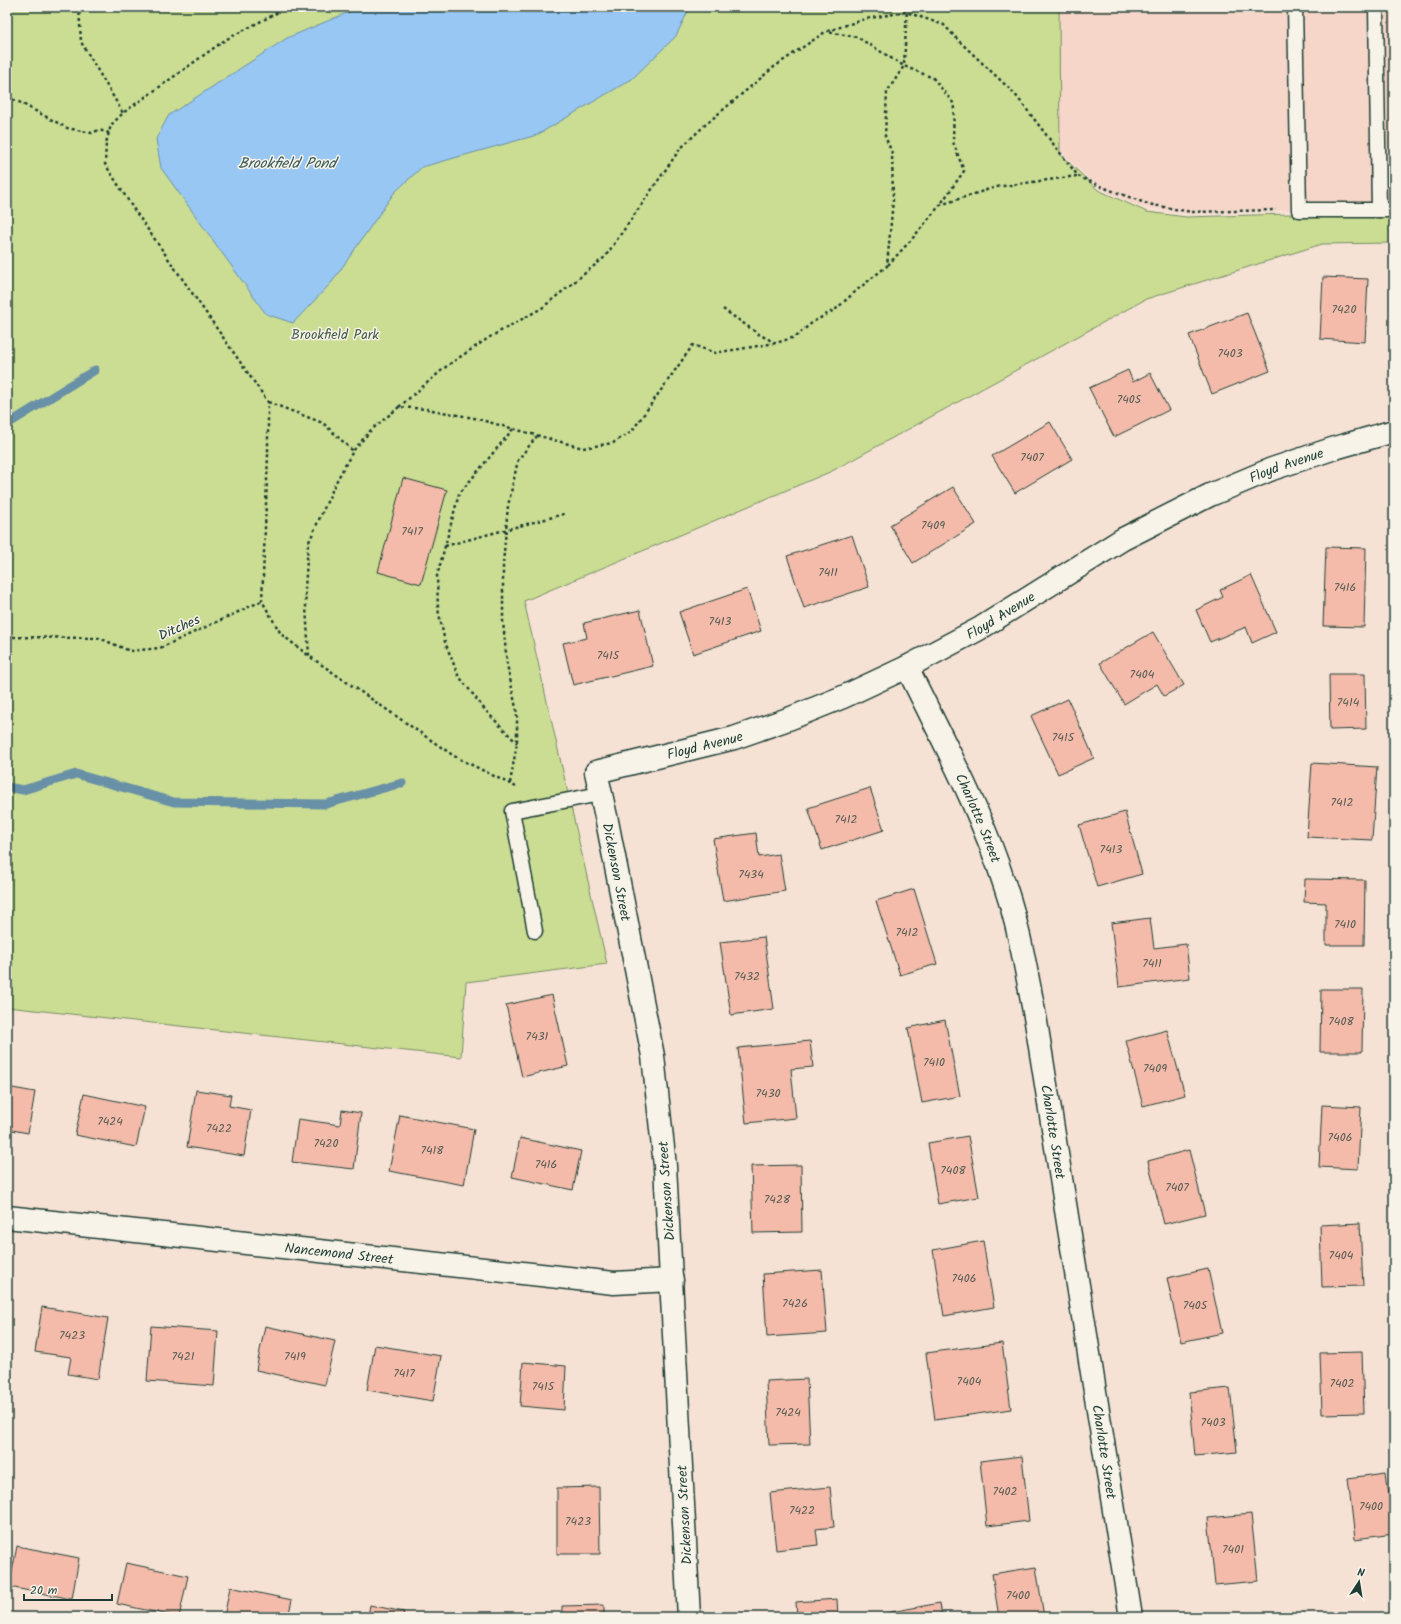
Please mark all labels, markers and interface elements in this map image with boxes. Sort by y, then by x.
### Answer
water label: Brookfield Pond [238,152,339,176]
house number: 7420 [1331,300,1357,319]
park label: Brookfield Park [291,324,379,346]
house number: 7403 [1218,344,1243,363]
house number: 7405 [1117,390,1143,409]
street label: Floyd Avenue [1246,442,1327,489]
house number: 7407 [1020,448,1044,467]
house number: 7409 [921,516,945,535]
house number: 7417 [401,522,423,541]
house number: 7411 [818,563,838,582]
house number: 7416 [1334,578,1356,597]
street label: Floyd Avenue [962,586,1040,646]
street label: Ditches [155,609,204,647]
house number: 7413 [709,612,732,631]
house number: 7415 [597,646,621,665]
house number: 7404 [1130,665,1155,684]
house number: 7414 [1337,693,1360,712]
street label: Floyd Avenue [665,725,747,766]
house number: 7415 [1052,728,1076,747]
street label: Charlotte Street [949,770,1006,866]
house number: 7412 [1331,793,1353,812]
house number: 7412 [835,810,857,829]
street label: Dickenson Street [596,821,636,924]
house number: 7413 [1100,840,1123,859]
house number: 7434 [738,865,764,884]
house number: 7410 [1334,915,1356,934]
house number: 7412 [896,923,918,942]
house number: 7411 [1142,954,1162,973]
house number: 7432 [734,967,760,986]
house number: 7408 [1328,1012,1354,1031]
house number: 7431 [526,1027,549,1046]
house number: 7410 [923,1053,945,1072]
house number: 7409 [1143,1059,1167,1078]
street label: Charlotte Street [1034,1083,1071,1181]
house number: 7430 [756,1084,781,1103]
house number: 7424 [97,1112,123,1131]
house number: 7422 [206,1119,232,1138]
house number: 7406 [1328,1128,1352,1147]
house number: 7420 [313,1134,339,1153]
street label: Dickenson Street [653,1140,681,1241]
house number: 7418 [420,1141,444,1160]
house number: 7416 [535,1155,557,1174]
house number: 7408 [940,1161,966,1180]
house number: 7407 [1165,1178,1189,1197]
house number: 7428 [764,1190,791,1209]
street label: Nancemond Street [283,1237,395,1271]
house number: 7404 [1329,1246,1354,1265]
house number: 7406 [952,1269,976,1288]
house number: 7426 [782,1294,808,1313]
house number: 7405 [1183,1296,1209,1315]
house number: 7423 [59,1326,85,1345]
house number: 7421 [172,1347,195,1366]
house number: 7419 [284,1347,306,1366]
house number: 7417 [393,1364,415,1383]
house number: 7404 [957,1372,982,1391]
house number: 7402 [1329,1374,1355,1393]
house number: 7415 [532,1377,556,1396]
house number: 7424 [775,1403,801,1422]
street label: Charlotte Street [1085,1403,1122,1501]
house number: 7403 [1201,1413,1226,1432]
street label: Dickenson Street [671,1464,699,1565]
house number: 7402 [992,1482,1018,1501]
house number: 7400 [1359,1497,1383,1516]
house number: 7422 [789,1501,815,1520]
house number: 7423 [565,1512,591,1531]
house number: 7401 [1222,1540,1244,1559]
north arrow [1339,1562,1379,1602]
text: N [1356,1564,1366,1583]
scale bar [24,1576,112,1602]
text: 20 m [30,1581,58,1600]
house number: 7400 [1006,1586,1030,1605]

